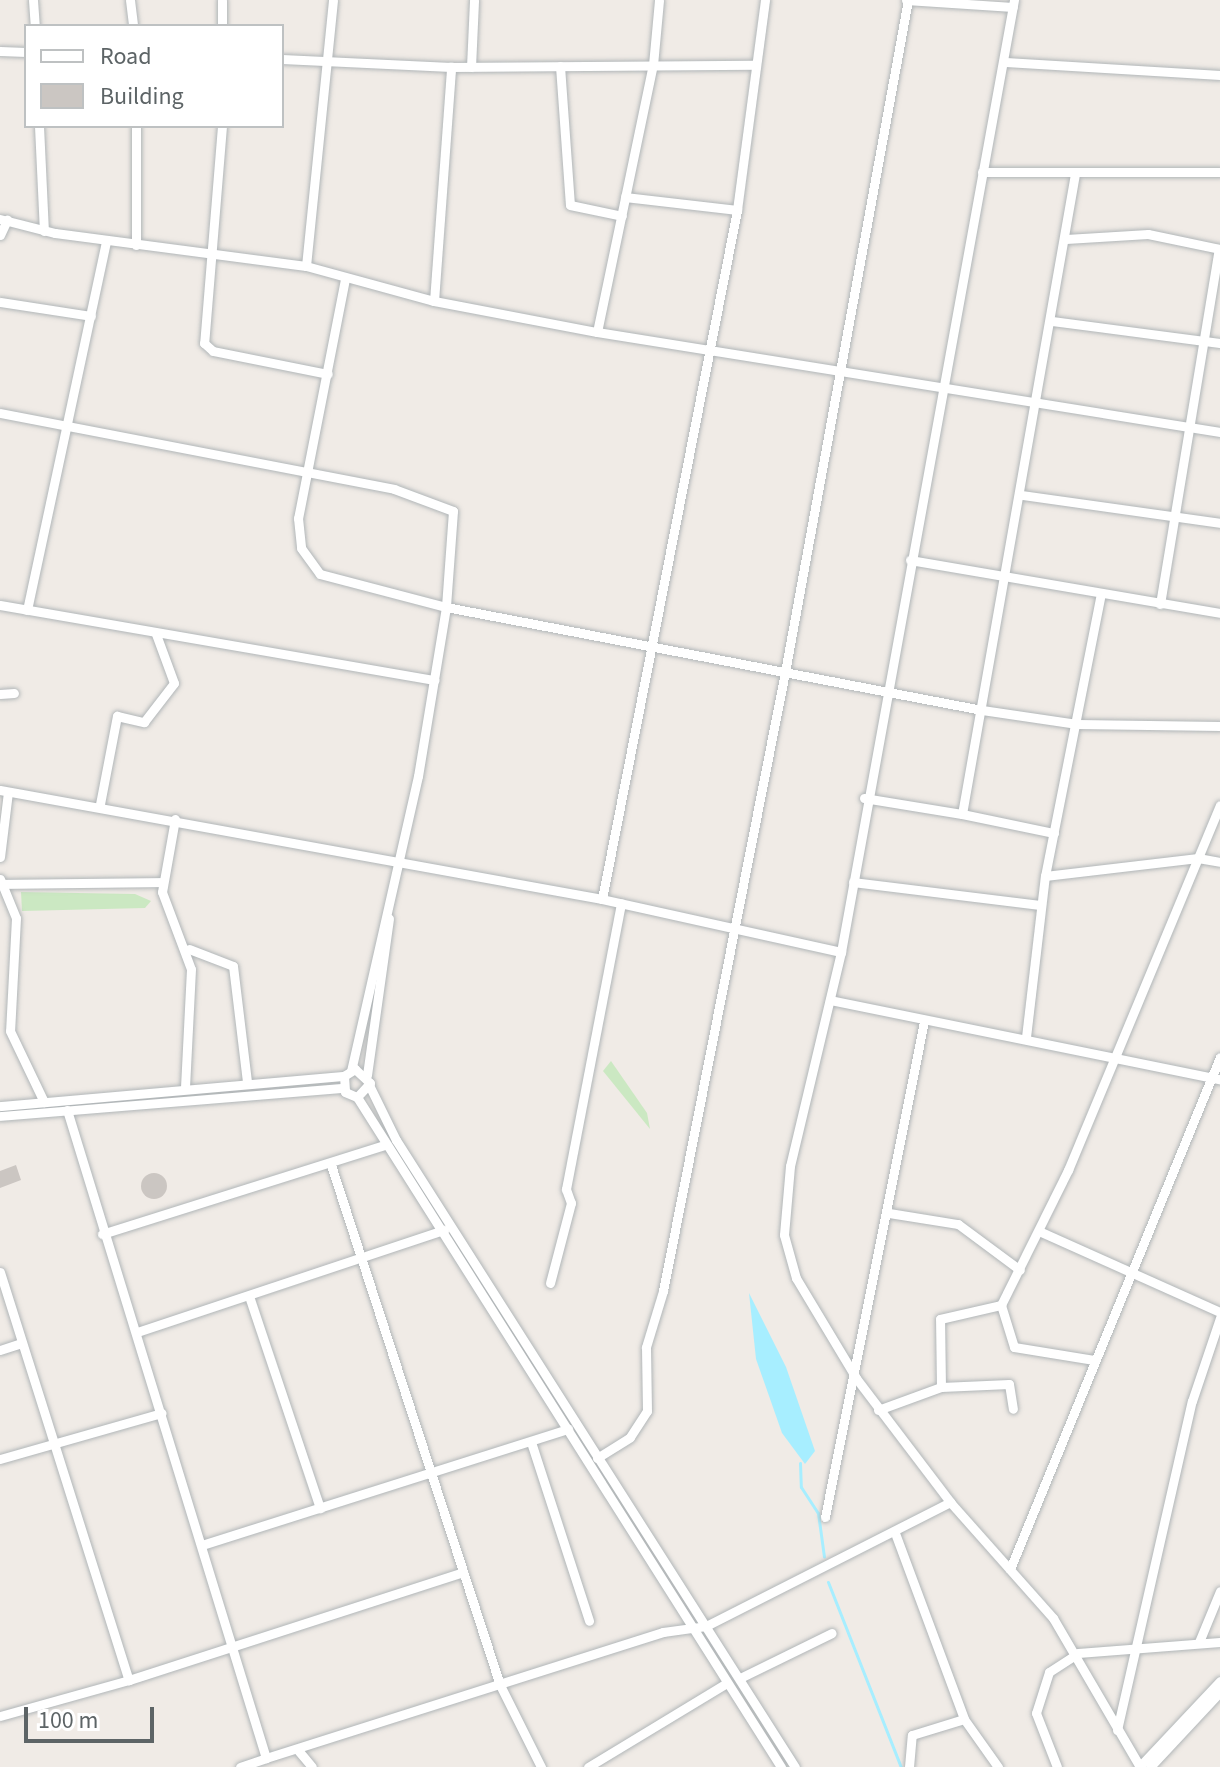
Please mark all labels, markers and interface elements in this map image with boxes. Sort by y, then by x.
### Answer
legend [24,24,284,128]
text: Road [100,39,152,74]
text: Building [100,79,184,114]
scale bar [28,1691,158,1741]
text: 100 m [38,1703,98,1738]

